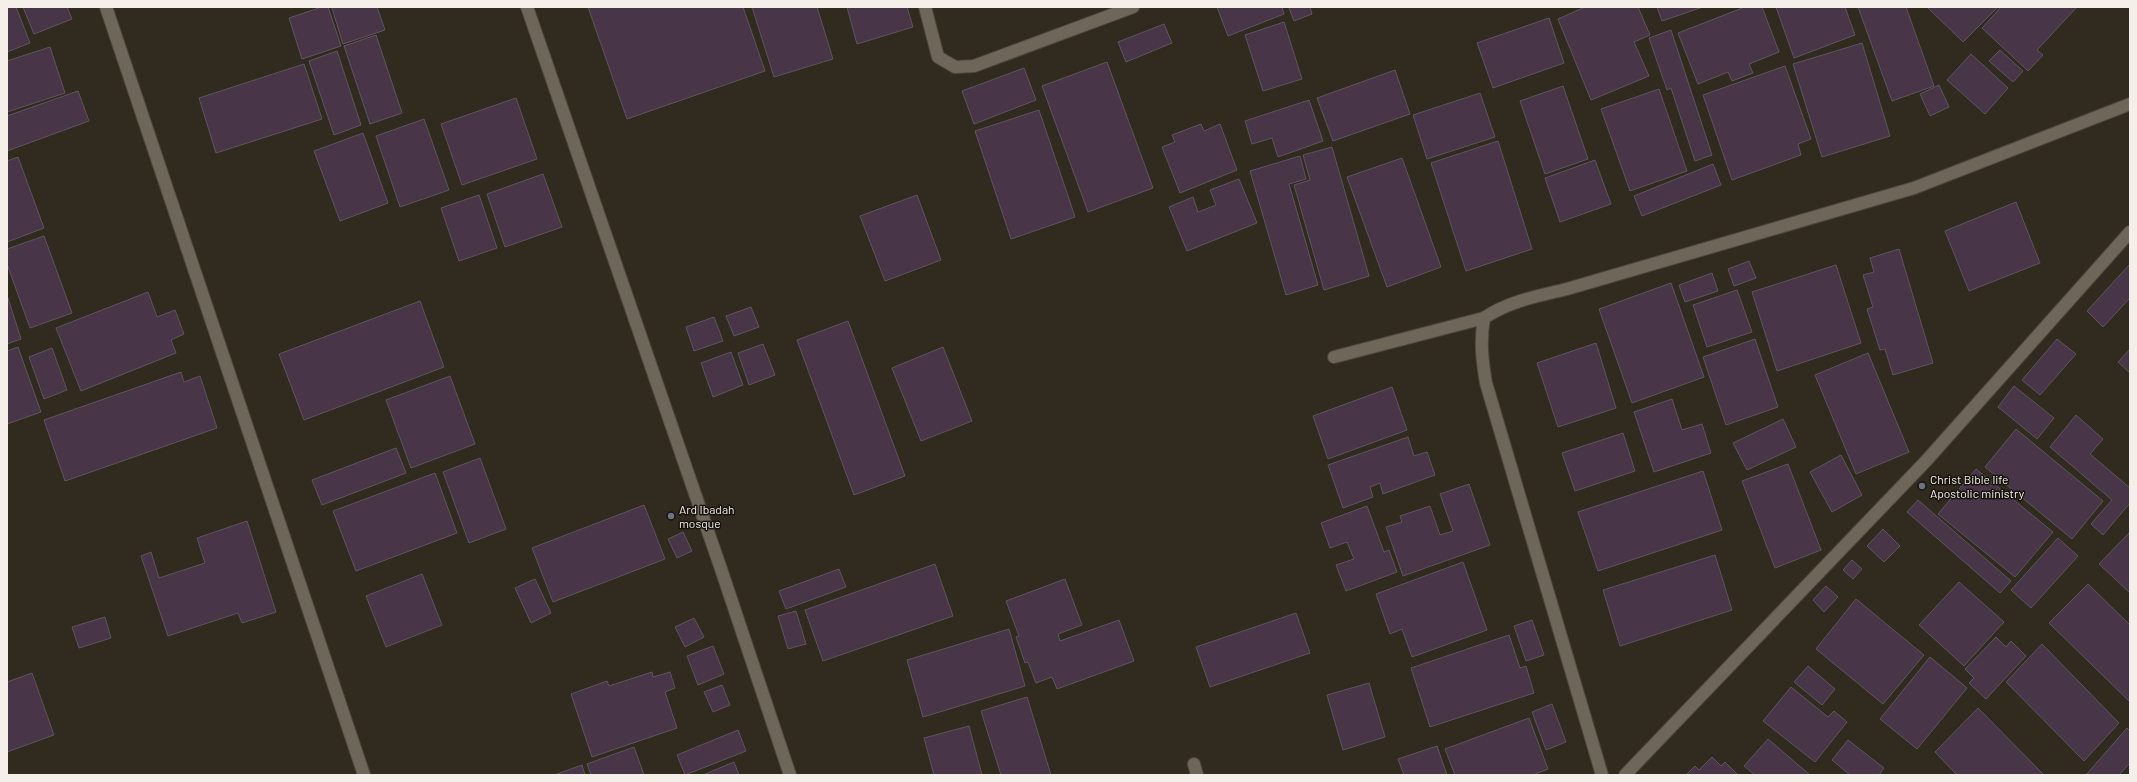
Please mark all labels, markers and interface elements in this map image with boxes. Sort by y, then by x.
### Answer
place label: Christ Bible life Apostolic ministry [1930,472,2025,500]
marker: Christ Bible life Apostolic ministry [1917,481,1927,491]
place label: Ard Ibadah mosque [679,502,735,530]
marker: Ard Ibadah mosque [666,511,676,521]

